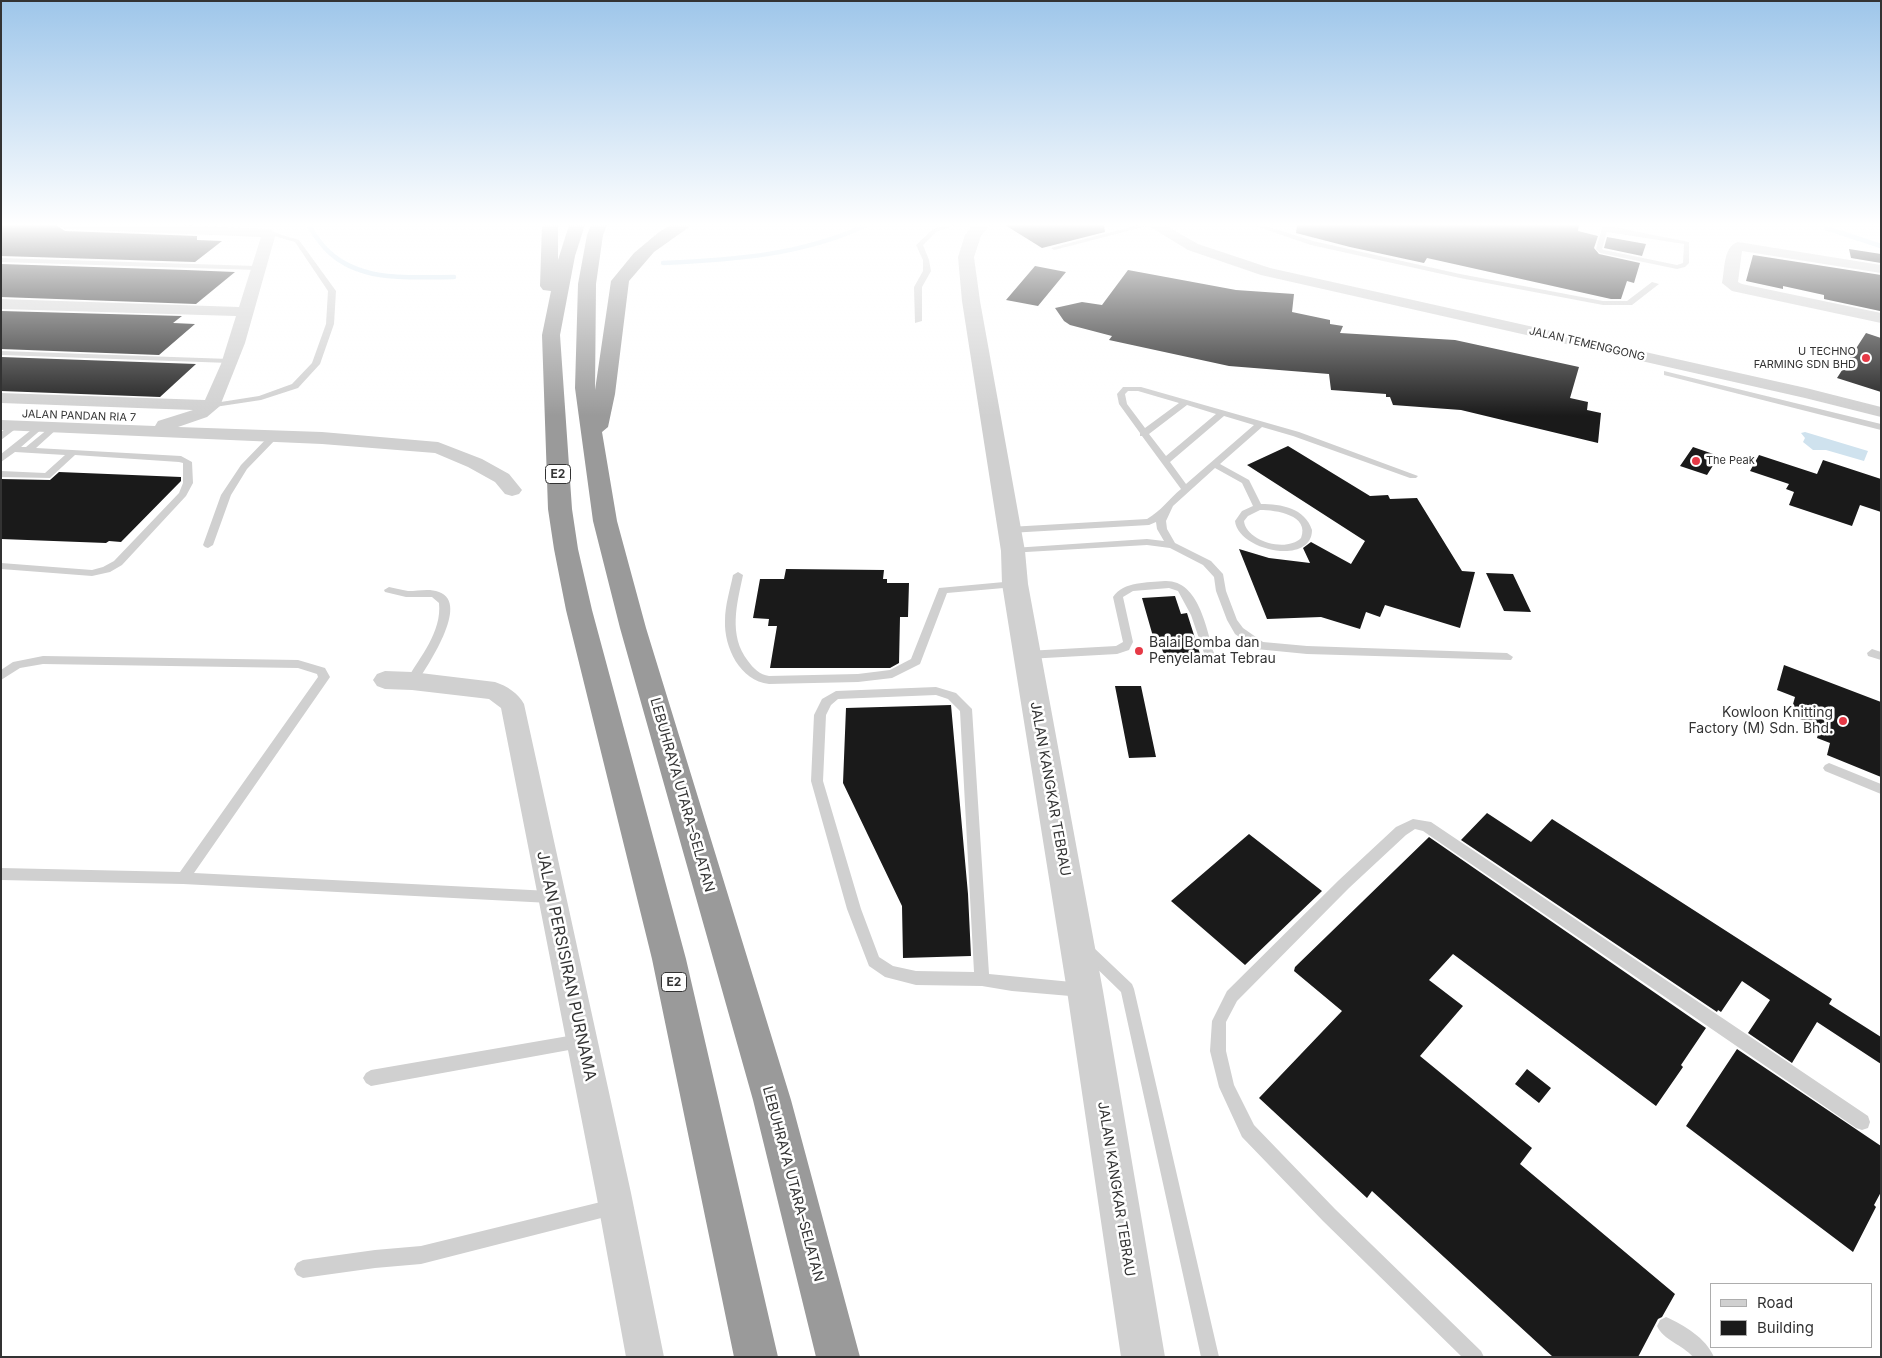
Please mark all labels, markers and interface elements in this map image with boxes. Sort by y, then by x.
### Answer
street label: JALAN TEMENGGONG [1528,324,1646,364]
place label: U TECHNO FARMING SDN BHD [1754,345,1856,371]
marker: U TECHNO FARMING SDN BHD [1860,352,1872,364]
street label: JALAN PANDAN RIA 7 [22,407,136,425]
place label: The Peak [1706,454,1755,468]
marker: The Peak [1690,455,1702,467]
road number: E2 [546,464,570,484]
place label: Balai Bomba dan Penyelamat Tebrau [1149,635,1276,668]
marker: Balai Bomba dan Penyelamat Tebrau [1133,645,1145,657]
street label: LEBUHRAYA UTARA–SELATAN [646,696,718,894]
street label: JALAN KANGKAR TEBRAU [1026,700,1074,878]
place label: Kowloon Knitting Factory (M) Sdn. Bhd. [1688,705,1833,738]
marker: Kowloon Knitting Factory (M) Sdn. Bhd. [1837,715,1849,727]
street label: JALAN PERSISIRAN PURNAMA [532,849,600,1083]
road number: E2 [662,972,686,992]
street label: LEBUHRAYA UTARA–SELATAN [759,1085,827,1283]
street label: JALAN KANGKAR TEBRAU [1094,1100,1138,1278]
legend [1710,1283,1872,1348]
text: Road [1757,1293,1793,1312]
text: Building [1757,1318,1814,1337]

